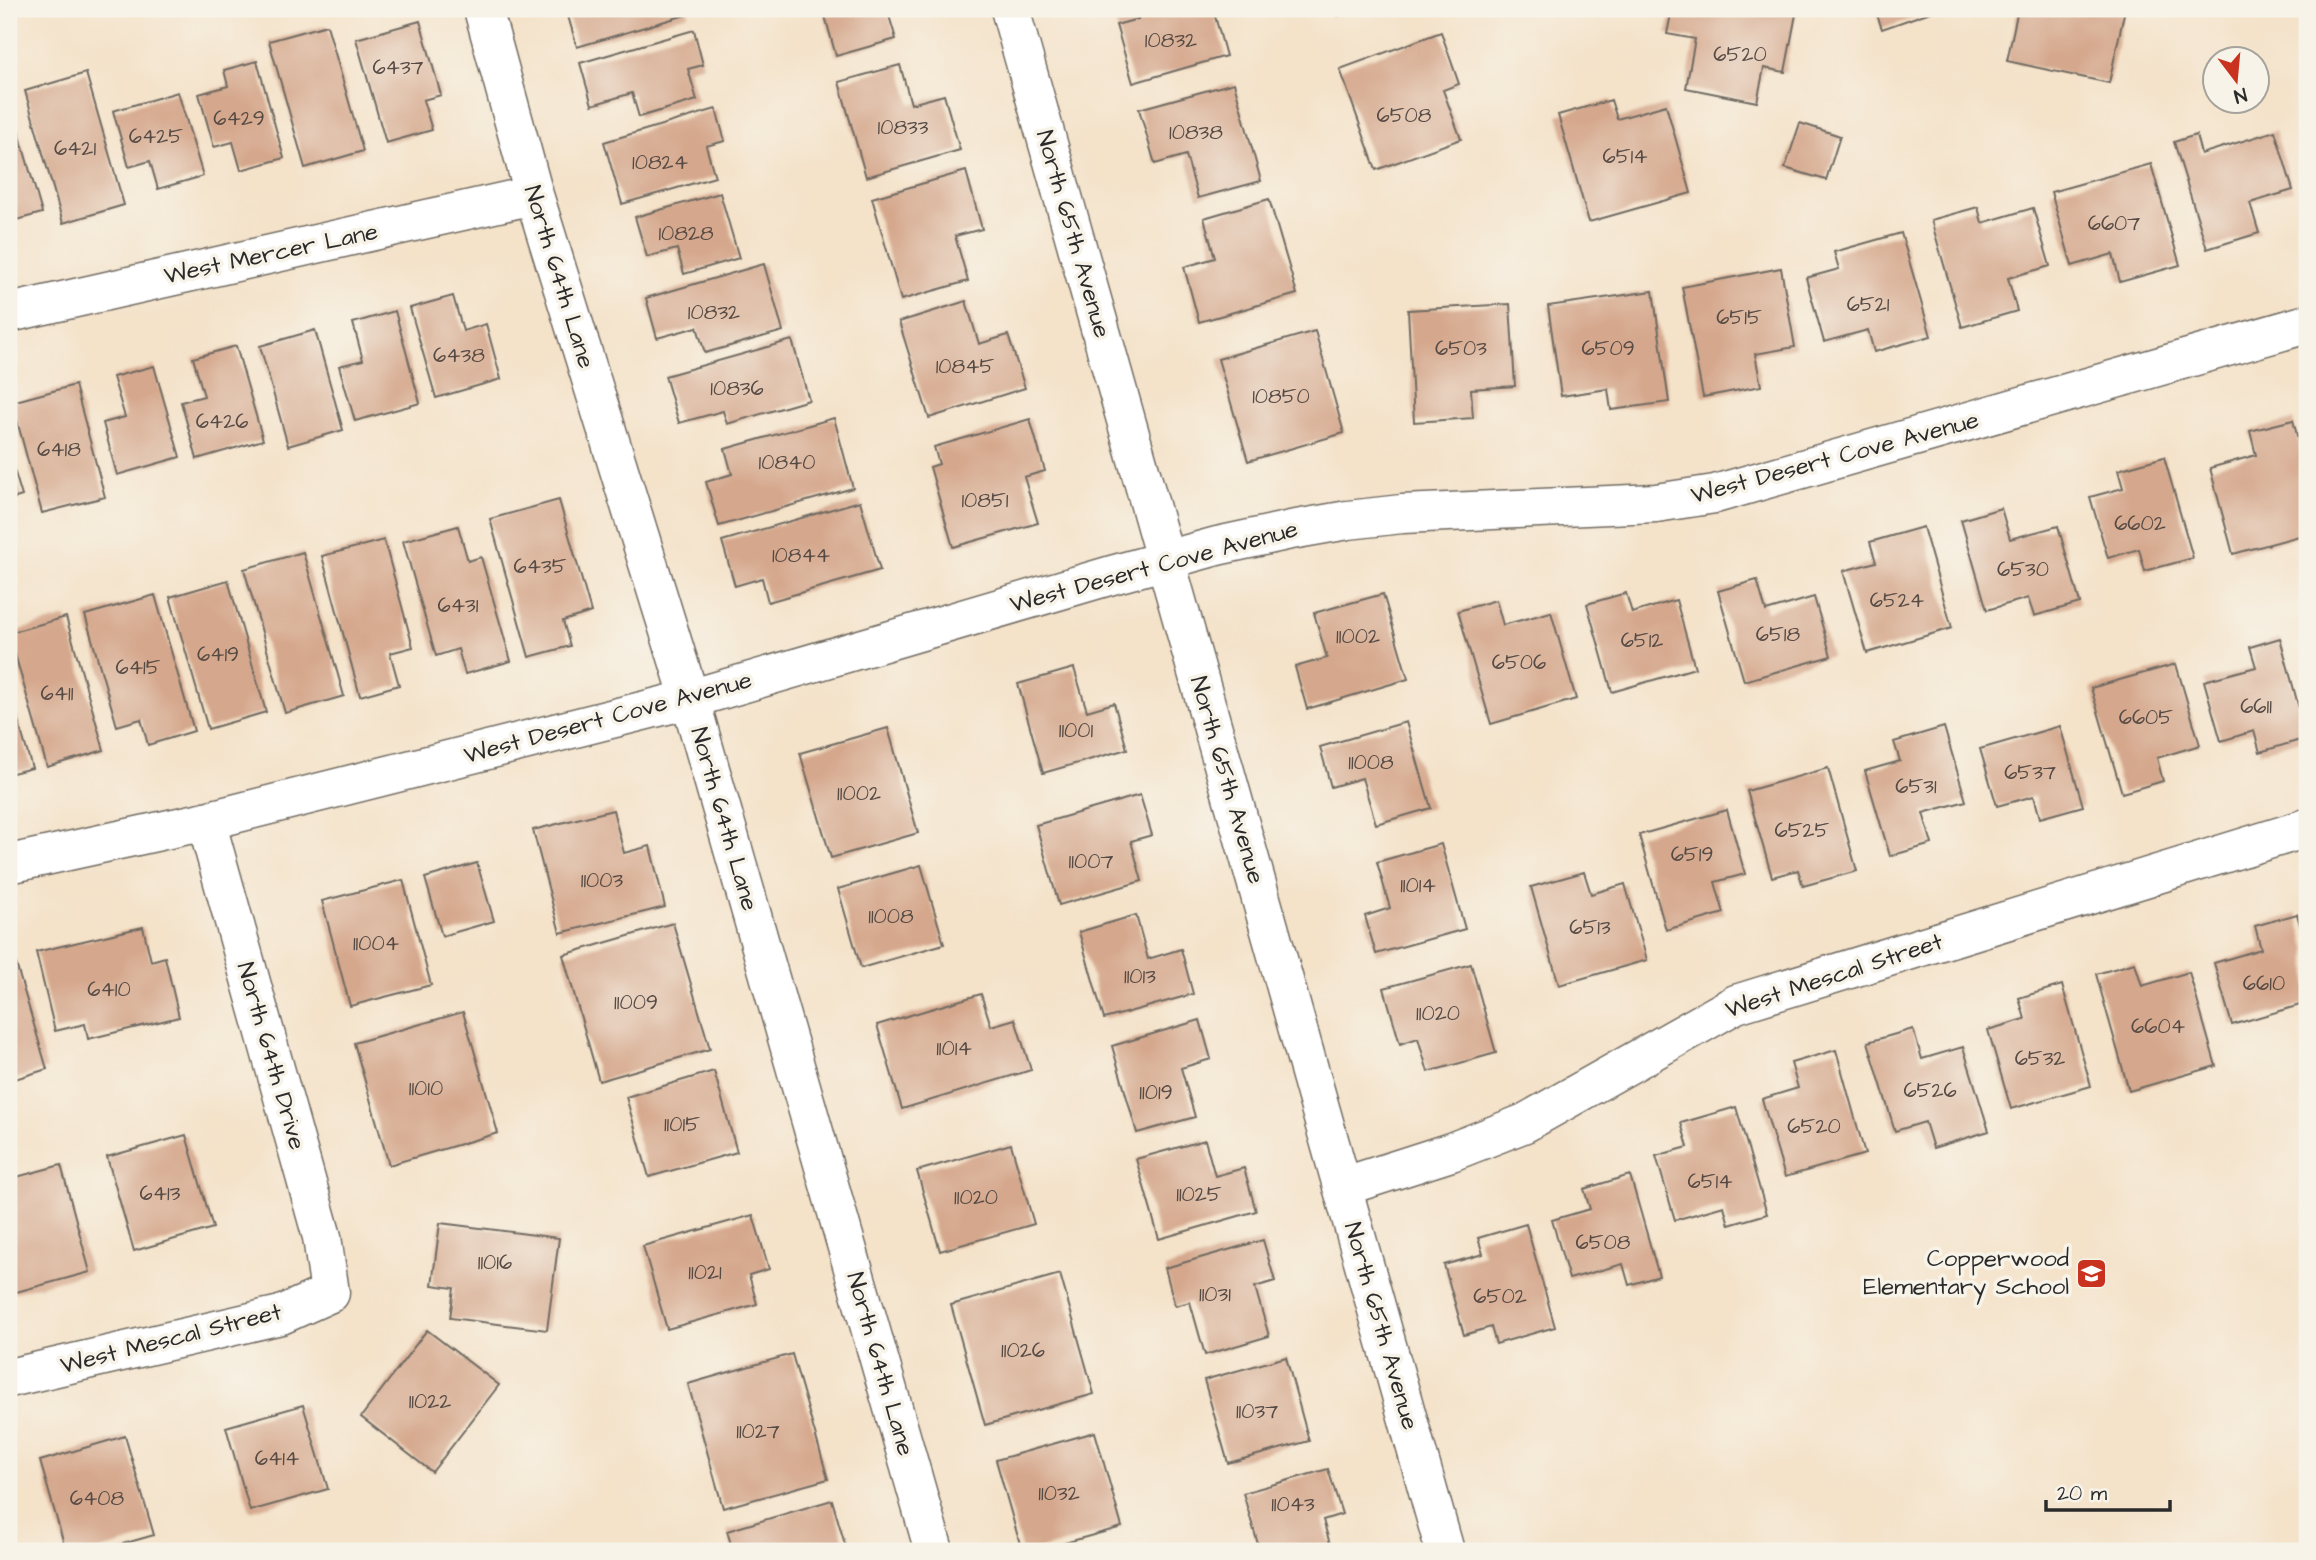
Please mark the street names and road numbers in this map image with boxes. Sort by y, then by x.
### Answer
street label: North 65th Avenue [1027,126,1119,342]
street label: North 64th Lane [515,181,603,373]
street label: West Mercer Lane [161,215,381,293]
street label: West Desert Cove Avenue [1687,403,1983,513]
street label: West Desert Cove Avenue [1006,512,1302,622]
street label: West Desert Cove Avenue [460,663,756,773]
street label: North 65th Avenue [1181,672,1273,888]
street label: North 64th Lane [682,723,766,915]
street label: West Mescal Street [1721,925,1947,1027]
street label: North 64th Drive [228,958,314,1154]
street label: North 65th Avenue [1335,1218,1427,1434]
street label: North 64th Lane [838,1268,922,1460]
street label: West Mescal Street [57,1295,285,1383]

